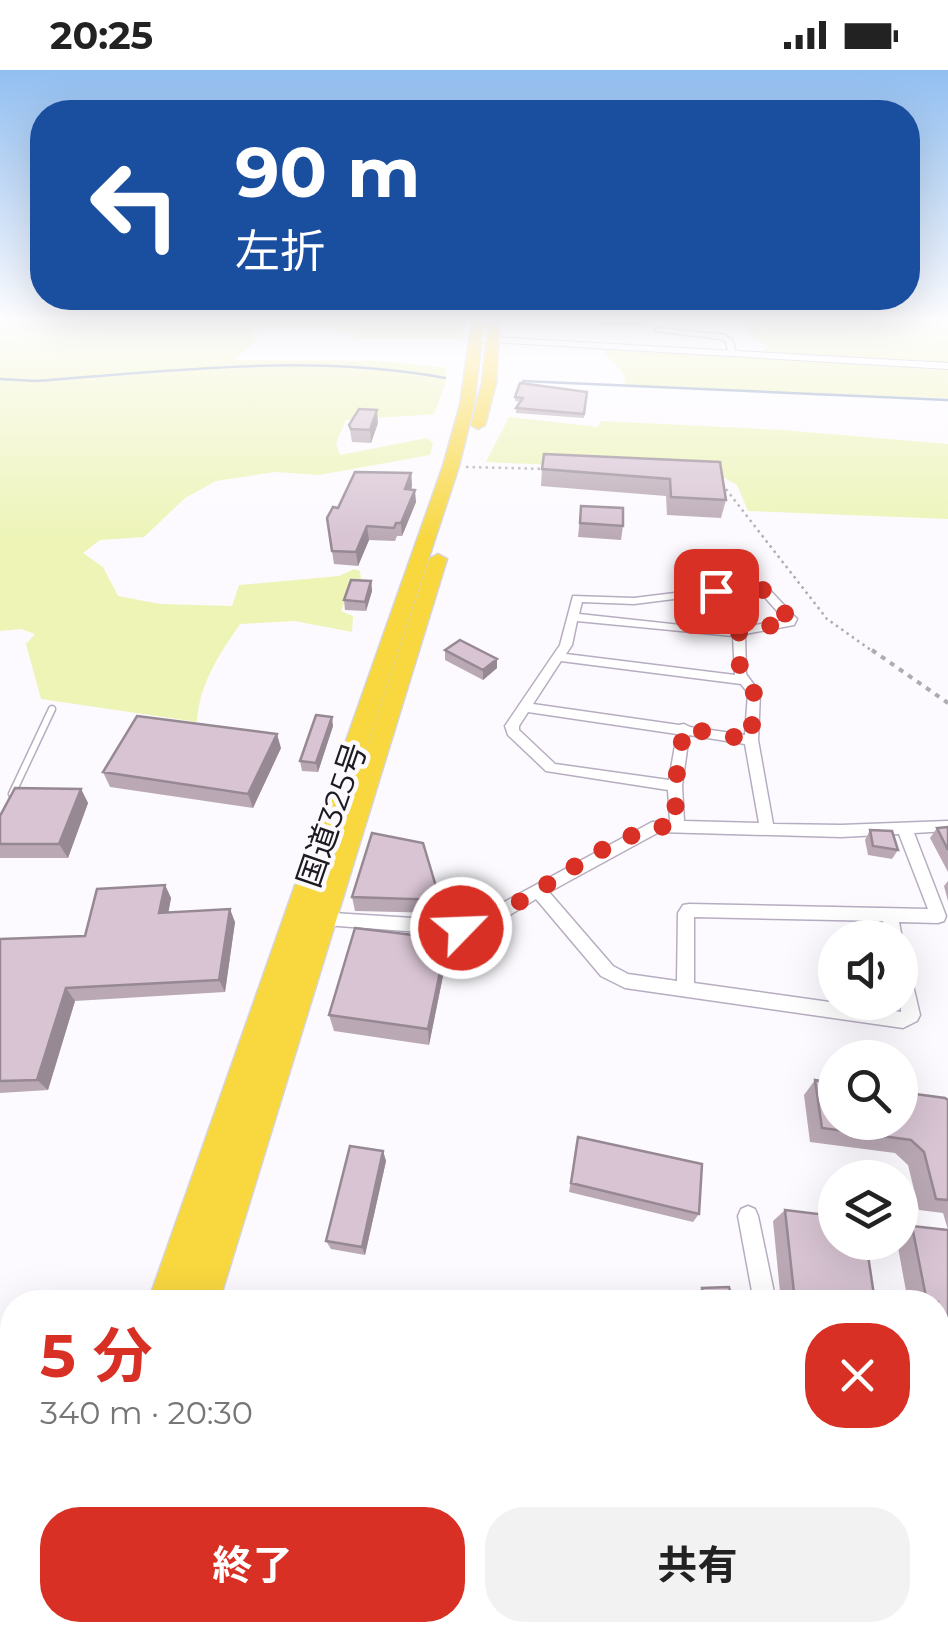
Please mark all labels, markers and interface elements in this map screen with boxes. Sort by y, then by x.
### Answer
text: 20:25 [50,12,153,59]
text: 90 m [235,129,420,215]
icon: left [70,140,200,270]
text: 左折 [235,223,325,278]
pin [674,549,759,634]
icon: arrive [689,564,744,619]
street label: 国道325号 [289,737,374,892]
position arrow [409,876,513,980]
map controls [818,920,918,1260]
button: sound [818,920,918,1020]
button: search [818,1040,918,1140]
button: layers [818,1160,918,1260]
text: 5 分 [40,1319,153,1392]
button: close [805,1323,910,1428]
text: 340 m · 20:30 [40,1393,253,1432]
button: 終了 [40,1507,465,1622]
button: 共有 [485,1507,910,1622]

